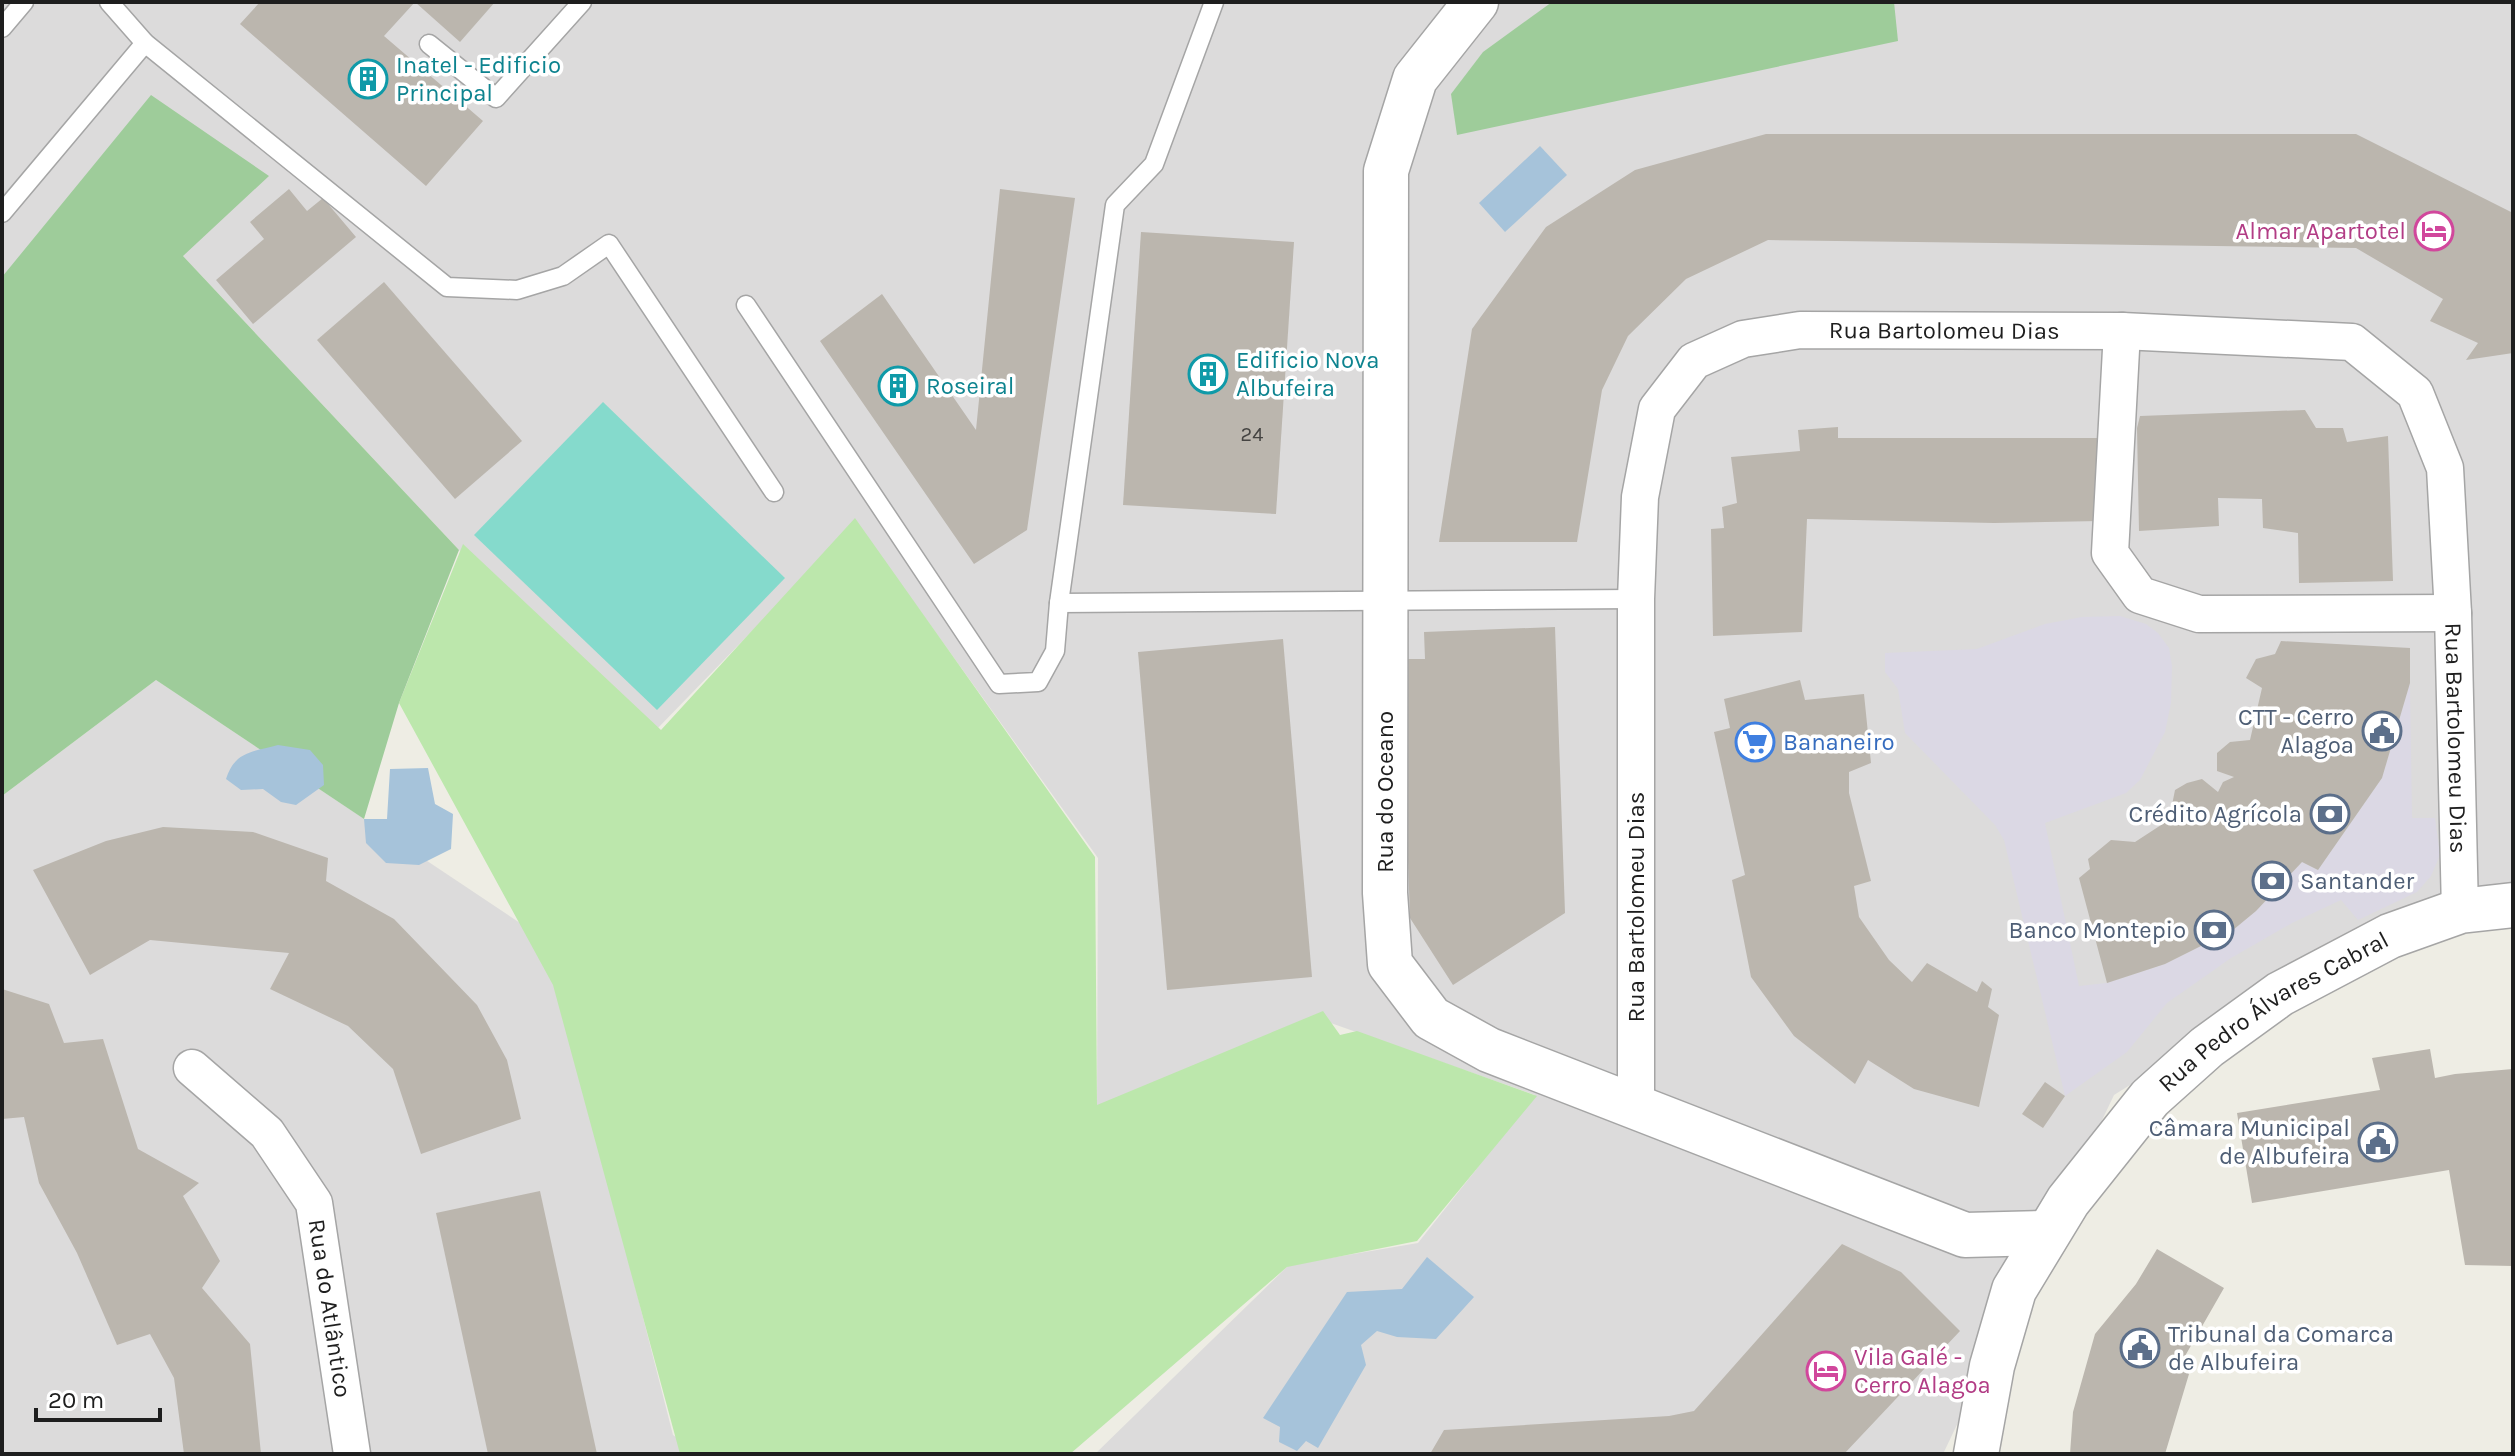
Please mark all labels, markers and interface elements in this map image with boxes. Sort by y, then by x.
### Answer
place label: Inatel - Edificio Principal [396,51,561,107]
building icon: Inatel - Edificio Principal [347,58,389,100]
hotel icon: Almar Apartotel [2413,210,2455,252]
place label: Almar Apartotel [2236,217,2406,245]
street label: Rua Bartolomeu Dias [1829,316,2060,345]
place label: Edificio Nova Albufeira [1236,346,1379,402]
building icon: Edificio Nova Albufeira [1187,353,1229,395]
building icon: Roseiral [877,365,919,407]
place label: Roseiral [926,372,1015,400]
house number: 24 [1241,423,1263,446]
street label: Rua Bartolomeu Dias [2439,622,2473,854]
place label: CTT - Cerro Alagoa [2238,703,2354,759]
public building icon: CTT - Cerro Alagoa [2361,710,2403,752]
street label: Rua do Oceano [1371,711,1399,873]
supermarket icon: Bananeiro [1734,721,1776,763]
place label: Bananeiro [1783,728,1895,756]
street label: Rua Bartolomeu Dias [1622,792,1650,1022]
bank icon: Crédito Agrícola [2309,793,2351,835]
place label: Crédito Agrícola [2128,800,2302,828]
bank icon: Santander [2251,860,2293,902]
place label: Santander [2300,867,2414,895]
bank icon: Banco Montepio [2193,909,2235,951]
place label: Banco Montepio [2009,916,2186,944]
street label: Rua Pedro Álvares Cabral [2153,925,2393,1098]
place label: Câmara Municipal de Albufeira [2149,1114,2350,1170]
public building icon: Câmara Municipal de Albufeira [2357,1121,2399,1163]
street label: Rua do Atlântico [303,1217,357,1399]
place label: Tribunal da Comarca de Albufeira [2168,1320,2394,1376]
public building icon: Tribunal da Comarca de Albufeira [2119,1327,2161,1369]
place label: Vila Galé - Cerro Alagoa [1854,1343,1991,1399]
hotel icon: Vila Galé - Cerro Alagoa [1805,1350,1847,1392]
scale bar [36,1372,160,1422]
text: 20 m [48,1386,104,1414]

